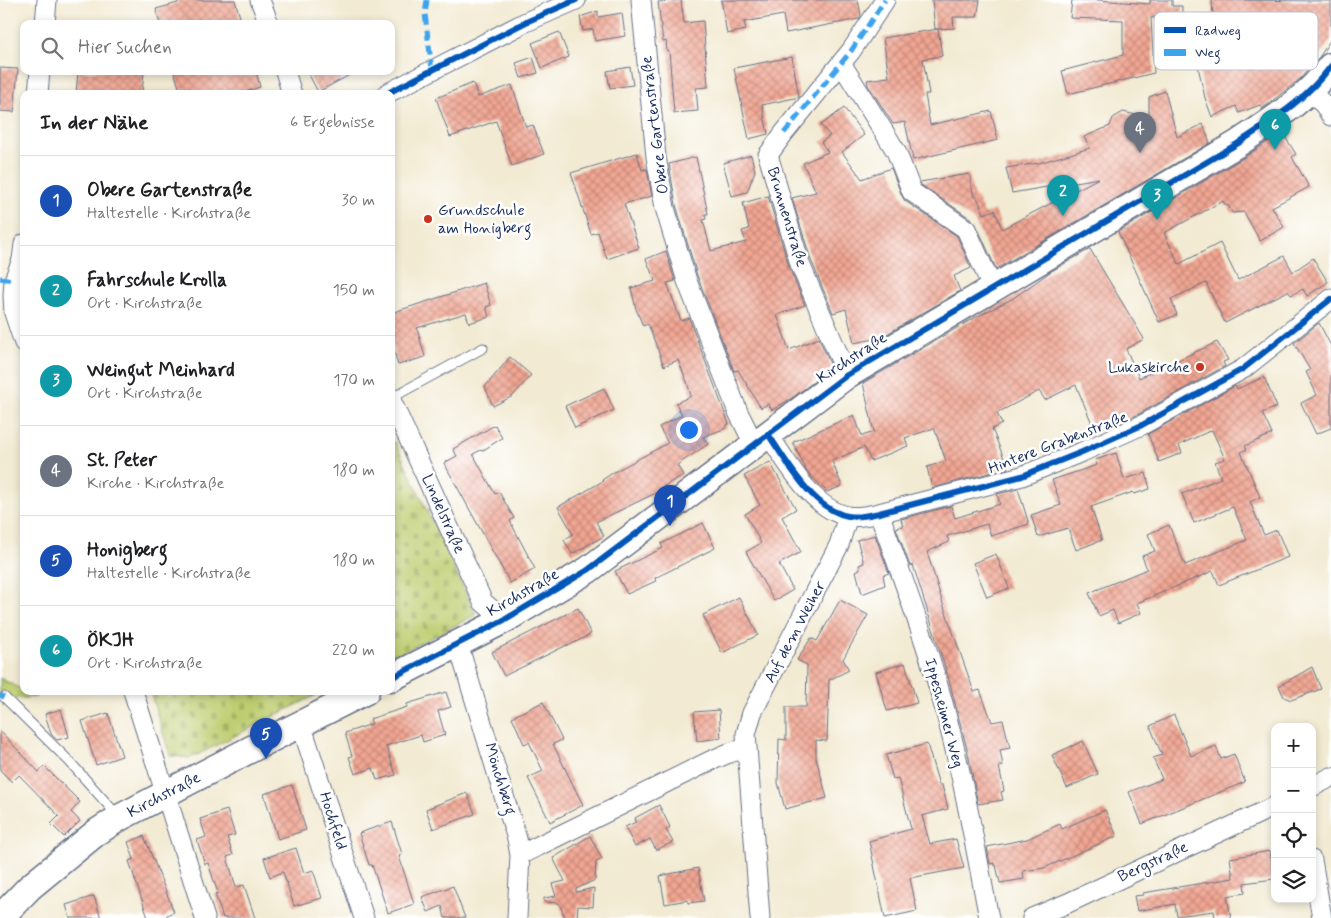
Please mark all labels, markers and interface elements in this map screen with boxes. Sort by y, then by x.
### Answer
legend [1154,12,1318,70]
search box [20,20,395,75]
text: Radweg [1195,22,1241,40]
icon: search [38,34,66,62]
text: Hier suchen [78,35,172,60]
text: Weg [1195,44,1221,64]
street label: Obere Gartenstraße [636,55,674,195]
text: In der Nähe [40,109,148,137]
pin: 6 [1259,109,1291,150]
text: 6 Ergebnisse [290,112,375,133]
pin: 4 [1124,112,1156,153]
street label: Brunnenstraße [762,165,812,270]
pin: 2 [1047,175,1079,216]
text: Obere Gartenstraße [87,178,252,203]
pin: 3 [1141,179,1173,220]
text: 1 [52,190,60,211]
text: 30 m [342,190,375,211]
place label: Grundschule am Honigberg [438,200,532,240]
text: Haltestelle · Kirchstraße [87,203,251,224]
marker: Grundschule am Honigberg [422,213,434,225]
text: Fahrschule Krolla [87,268,227,293]
text: 2 [52,280,60,301]
text: 150 m [333,280,375,301]
text: Ort · Kirchstraße [87,293,203,314]
street label: Kirchstraße [813,327,891,389]
place label: Lukaskirche [1108,357,1190,378]
text: Weingut Meinhard [87,358,235,383]
marker: Lukaskirche [1194,361,1206,373]
text: 3 [52,370,60,391]
text: 170 m [333,370,375,391]
text: Ort · Kirchstraße [87,383,203,404]
street label: Hintere Grabenstraße [985,407,1131,479]
your location [676,417,702,443]
text: St. Peter [87,448,157,473]
text: 4 [51,460,61,481]
text: 180 m [332,460,375,481]
street label: Lindelstraße [416,471,470,557]
text: Kirche · Kirchstraße [87,473,224,494]
pin: 1 [654,485,686,526]
text: Honigberg [87,538,168,563]
text: 5 [51,550,61,571]
text: 180 m [332,550,375,571]
text: Haltestelle · Kirchstraße [87,563,251,584]
street label: Kirchstraße [483,564,563,622]
street label: Auf dem Weiher [759,577,831,686]
text: ÖKJH [87,628,134,653]
text: 6 [52,640,60,661]
text: 220 m [332,640,375,661]
text: Ort · Kirchstraße [87,653,203,674]
street label: Ippesheimer Weg [919,656,969,770]
pin: 5 [250,718,282,759]
map controls [1271,723,1316,903]
button: + [1271,723,1316,768]
street label: Mönchberg [478,740,521,818]
street label: Kirchstraße [124,767,204,823]
button: − [1271,768,1316,813]
street label: Hochfeld [314,789,352,853]
button: locate [1271,813,1316,858]
street label: Bergstraße [1114,837,1192,888]
button: layers [1271,858,1316,903]

